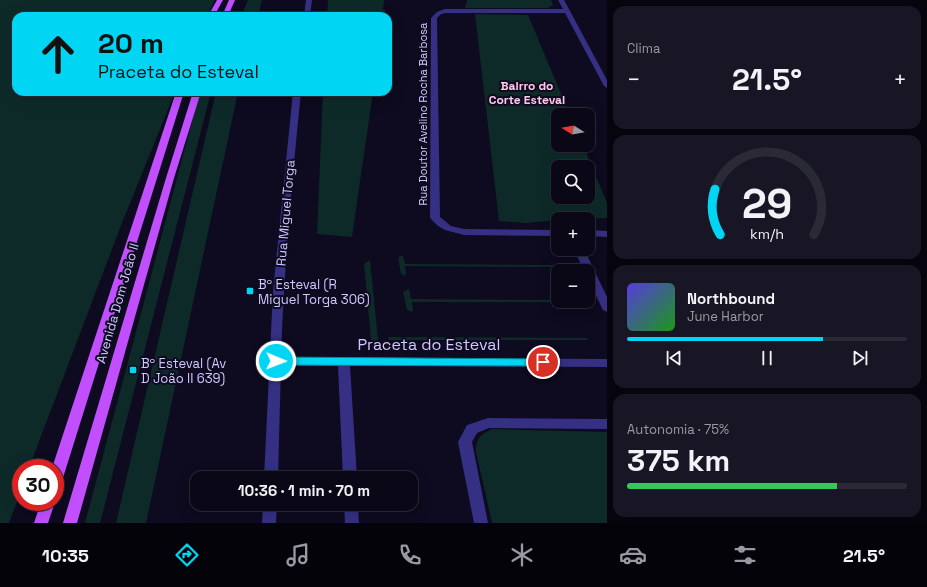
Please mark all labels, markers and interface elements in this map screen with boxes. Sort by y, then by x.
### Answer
street label: Rua Doutor Avelino Rocha Barbosa [416,22,430,205]
text: 20 m [98,25,164,61]
icon: ahead [32,28,84,80]
text: Clima [627,40,660,57]
text: Praceta do Esteval [98,60,259,83]
text: 21.5° [732,60,802,99]
text: − [627,65,641,93]
text: + [893,65,907,93]
district label: Bairro do Corte Esteval [489,78,565,108]
north arrow [551,108,595,152]
map controls [551,108,595,308]
street label: Rua Miguel Torga [272,159,299,267]
button: search [551,160,595,204]
text: 29 [742,177,792,230]
button: + [551,212,595,256]
text: km/h [750,224,784,242]
street label: Avenida Dom João II [92,241,143,365]
button: − [551,264,595,308]
place label: Bº Esteval (R Miguel Torga 306) [258,276,370,308]
marker: Bº Esteval (R Miguel Torga 306) [245,286,255,296]
text: Northbound [687,289,775,308]
text: June Harbor [687,308,764,325]
street label: Praceta do Esteval [358,334,501,355]
position arrow [255,340,297,382]
pin [526,345,560,379]
icon: previous [663,347,685,369]
icon: pause [756,347,778,369]
icon: next [849,347,871,369]
icon: arrive [532,351,554,373]
place label: Bº Esteval (Av D João II 639) [141,355,226,387]
marker: Bº Esteval (Av D João II 639) [128,365,138,375]
text: Autonomia · 75% [627,421,729,438]
text: 375 km [627,441,730,480]
speed limit sign: 30 [12,459,64,511]
text: 10:36 · 1 min · 70 m [238,481,370,500]
icon: directions [173,541,201,569]
icon: music [284,541,312,569]
icon: phone [396,541,424,569]
icon: climate [508,541,536,569]
icon: car [619,541,647,569]
icon: filters [731,541,759,569]
text: 10:35 [42,544,89,567]
text: 21.5° [843,544,885,567]

